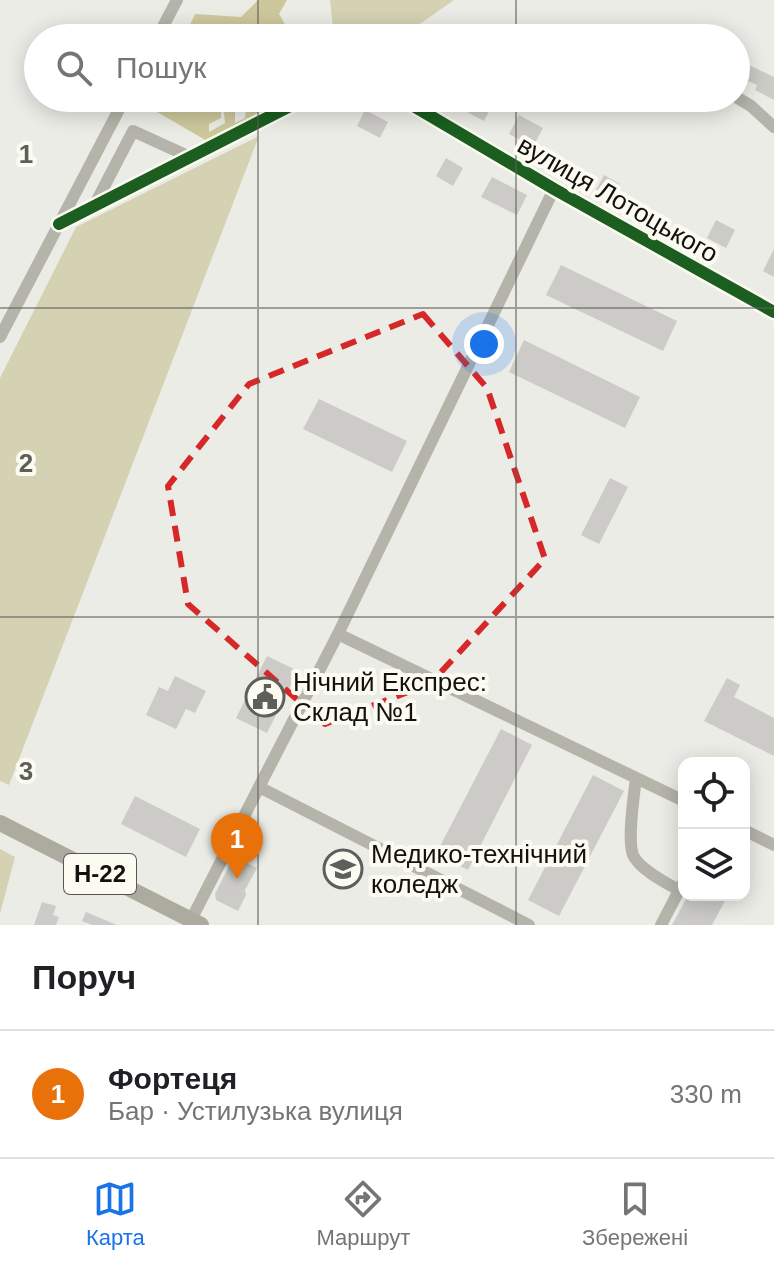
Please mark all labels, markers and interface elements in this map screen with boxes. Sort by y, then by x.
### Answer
search box [24,24,750,112]
icon: search [52,46,96,90]
text: Пошук [116,51,206,84]
street label: вулиця Лотоцького [512,129,724,269]
text: 1 [19,139,33,169]
your location [464,324,504,364]
text: 2 [19,448,33,478]
place label: Нічний Експрес: Склад №1 [293,667,487,727]
public building icon: Нічний Експрес: Склад №1 [244,676,286,718]
text: 3 [19,756,33,786]
map controls [678,757,750,901]
button: locate [678,757,750,829]
pin: 1 [211,813,263,879]
button: layers [678,829,750,901]
place label: Медико-технічний коледж [371,839,587,899]
school or university icon: Медико-технічний коледж [322,848,364,890]
road number: Н-22 [64,854,136,894]
text: Поруч [32,958,136,996]
text: Фортеця [108,1062,237,1095]
text: 1 [51,1079,65,1109]
text: 330 m [670,1079,742,1109]
text: Бар · Устилузька вулиця [108,1096,403,1126]
tab: Карта [86,1177,145,1251]
tab: Маршрут [317,1177,410,1251]
tab: Збережені [582,1177,688,1251]

